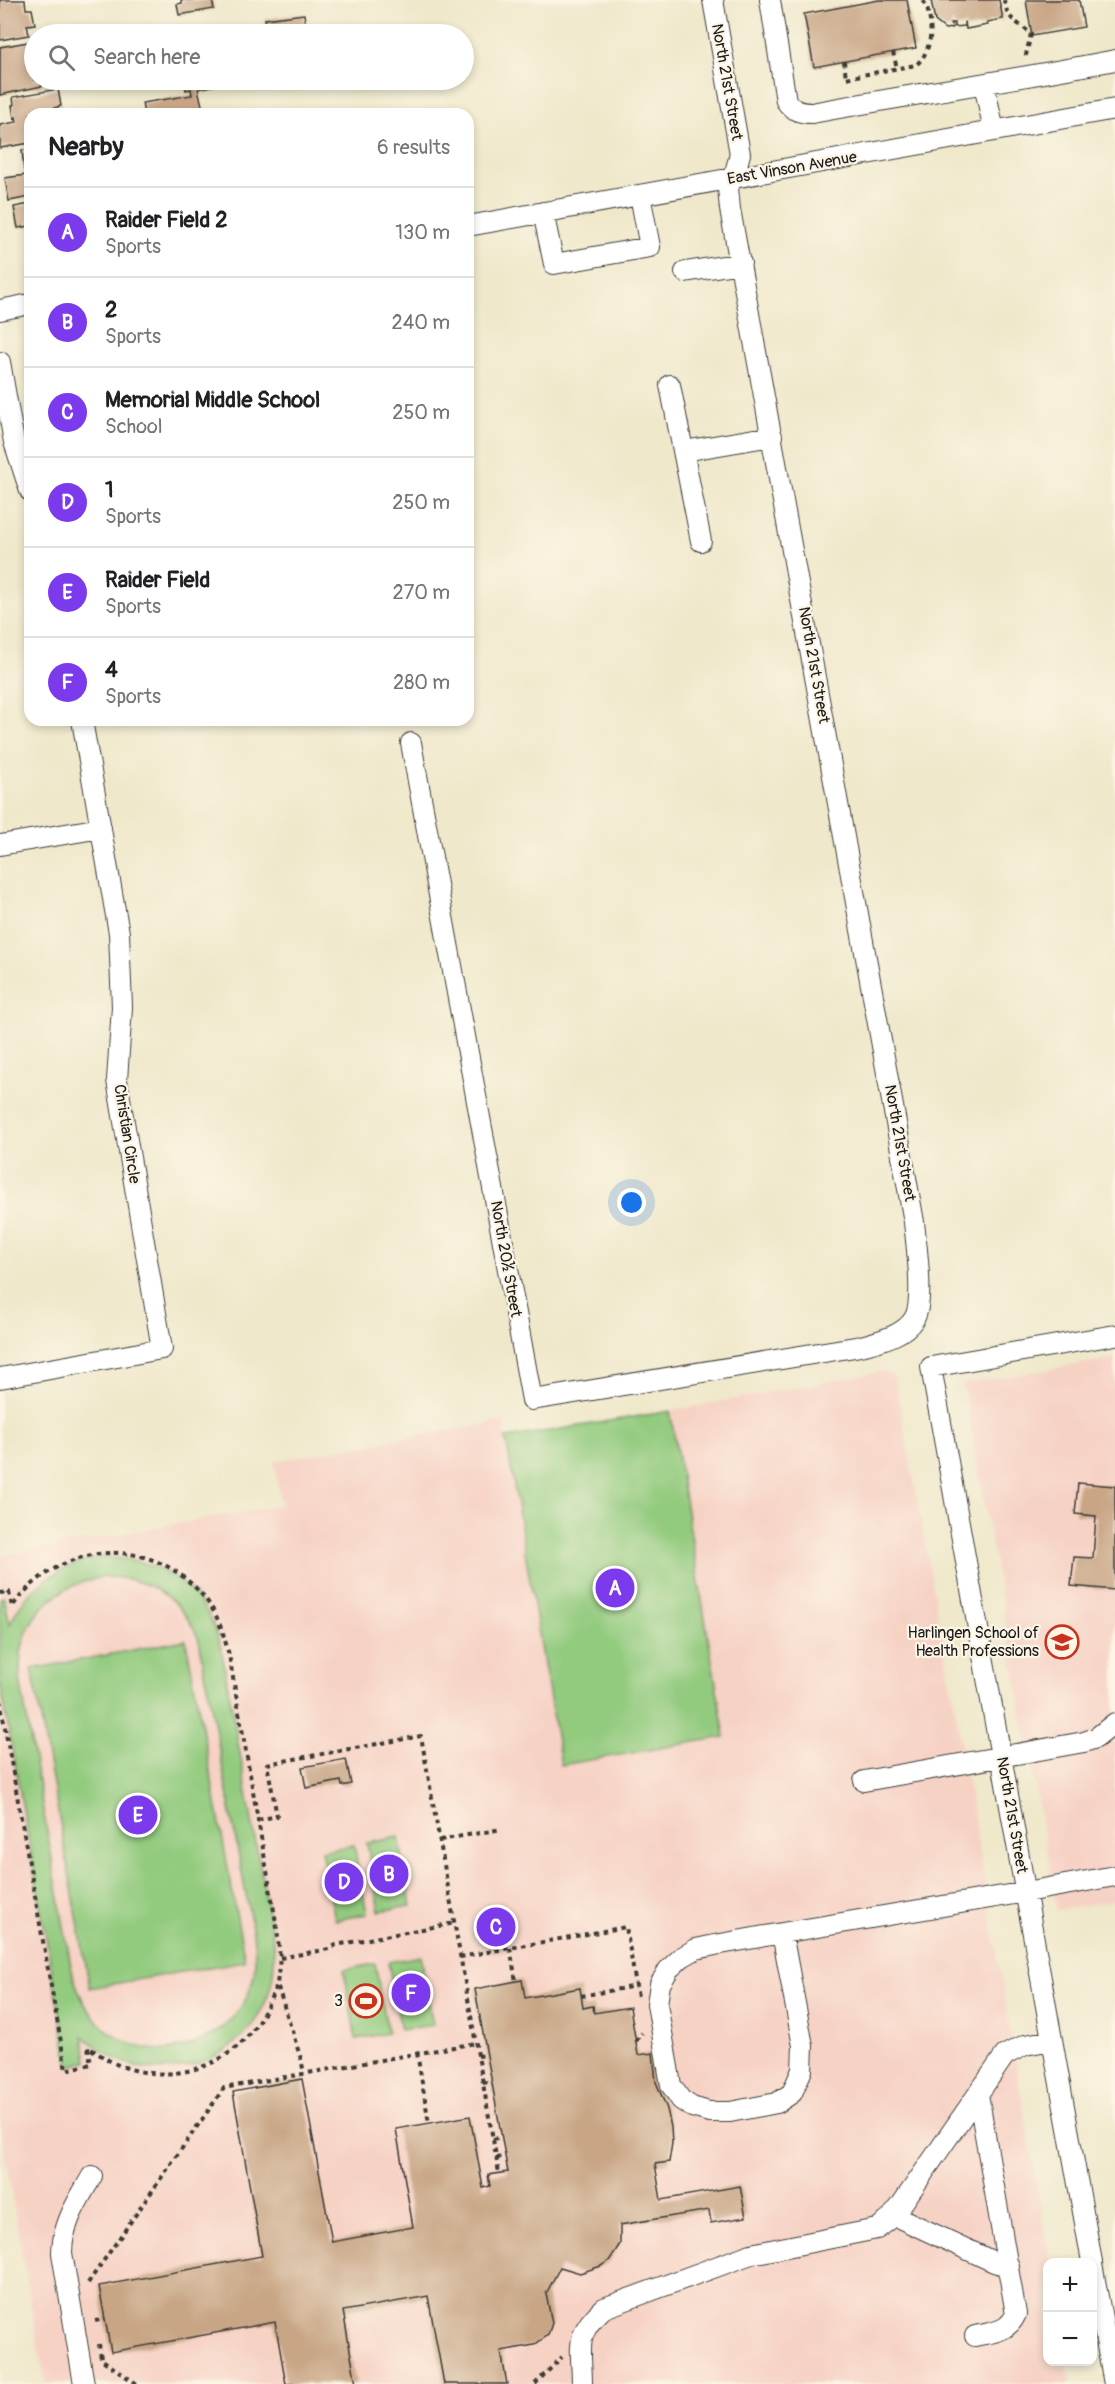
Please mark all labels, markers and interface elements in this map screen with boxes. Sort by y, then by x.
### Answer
street label: North 21st Street [707,22,747,142]
search box [24,24,474,90]
icon: search [45,41,78,74]
text: Search here [93,43,200,71]
text: Nearby [48,131,124,163]
text: 6 results [377,135,450,160]
street label: East Vinson Avenue [726,147,858,189]
text: Raider Field 2 [105,206,227,234]
text: A [61,220,74,245]
text: 130 m [395,220,450,245]
text: Sports [105,234,161,259]
text: 2 [105,296,117,324]
text: B [62,310,73,335]
text: 240 m [391,310,450,335]
text: Sports [105,324,161,349]
text: Memorial Middle School [105,386,320,414]
text: C [61,400,74,425]
text: 250 m [392,400,450,425]
text: School [105,414,162,439]
text: 1 [105,476,114,504]
text: D [61,490,74,515]
text: 250 m [392,490,450,515]
text: Sports [105,504,161,529]
text: Raider Field [105,566,210,594]
text: E [62,580,73,605]
text: 270 m [392,580,450,605]
text: Sports [105,594,161,619]
street label: North 21st Street [794,605,834,725]
text: 4 [105,656,118,684]
text: F [61,670,74,695]
text: 280 m [393,670,450,695]
text: Sports [105,684,161,709]
street label: Christian Circle [109,1083,145,1185]
street label: North 21st Street [880,1083,920,1203]
your location [617,1188,646,1217]
street label: North 20½ Street [486,1199,526,1319]
pin: A [596,1566,634,1610]
place label: Harlingen School of Health Professions [908,1623,1039,1661]
school or university icon: Harlingen School of Health Professions [1044,1624,1080,1660]
street label: North 21st Street [992,1755,1032,1875]
pin: E [118,1792,158,1838]
pin: B [370,1852,408,1896]
pin: D [324,1860,364,1904]
pin: C [476,1904,516,1950]
pin: F [392,1970,430,2016]
sports icon: 3 [348,1983,384,2019]
place label: 3 [334,1991,343,2011]
map controls [1043,2258,1097,2366]
button: + [1043,2258,1097,2312]
button: − [1043,2312,1097,2366]

